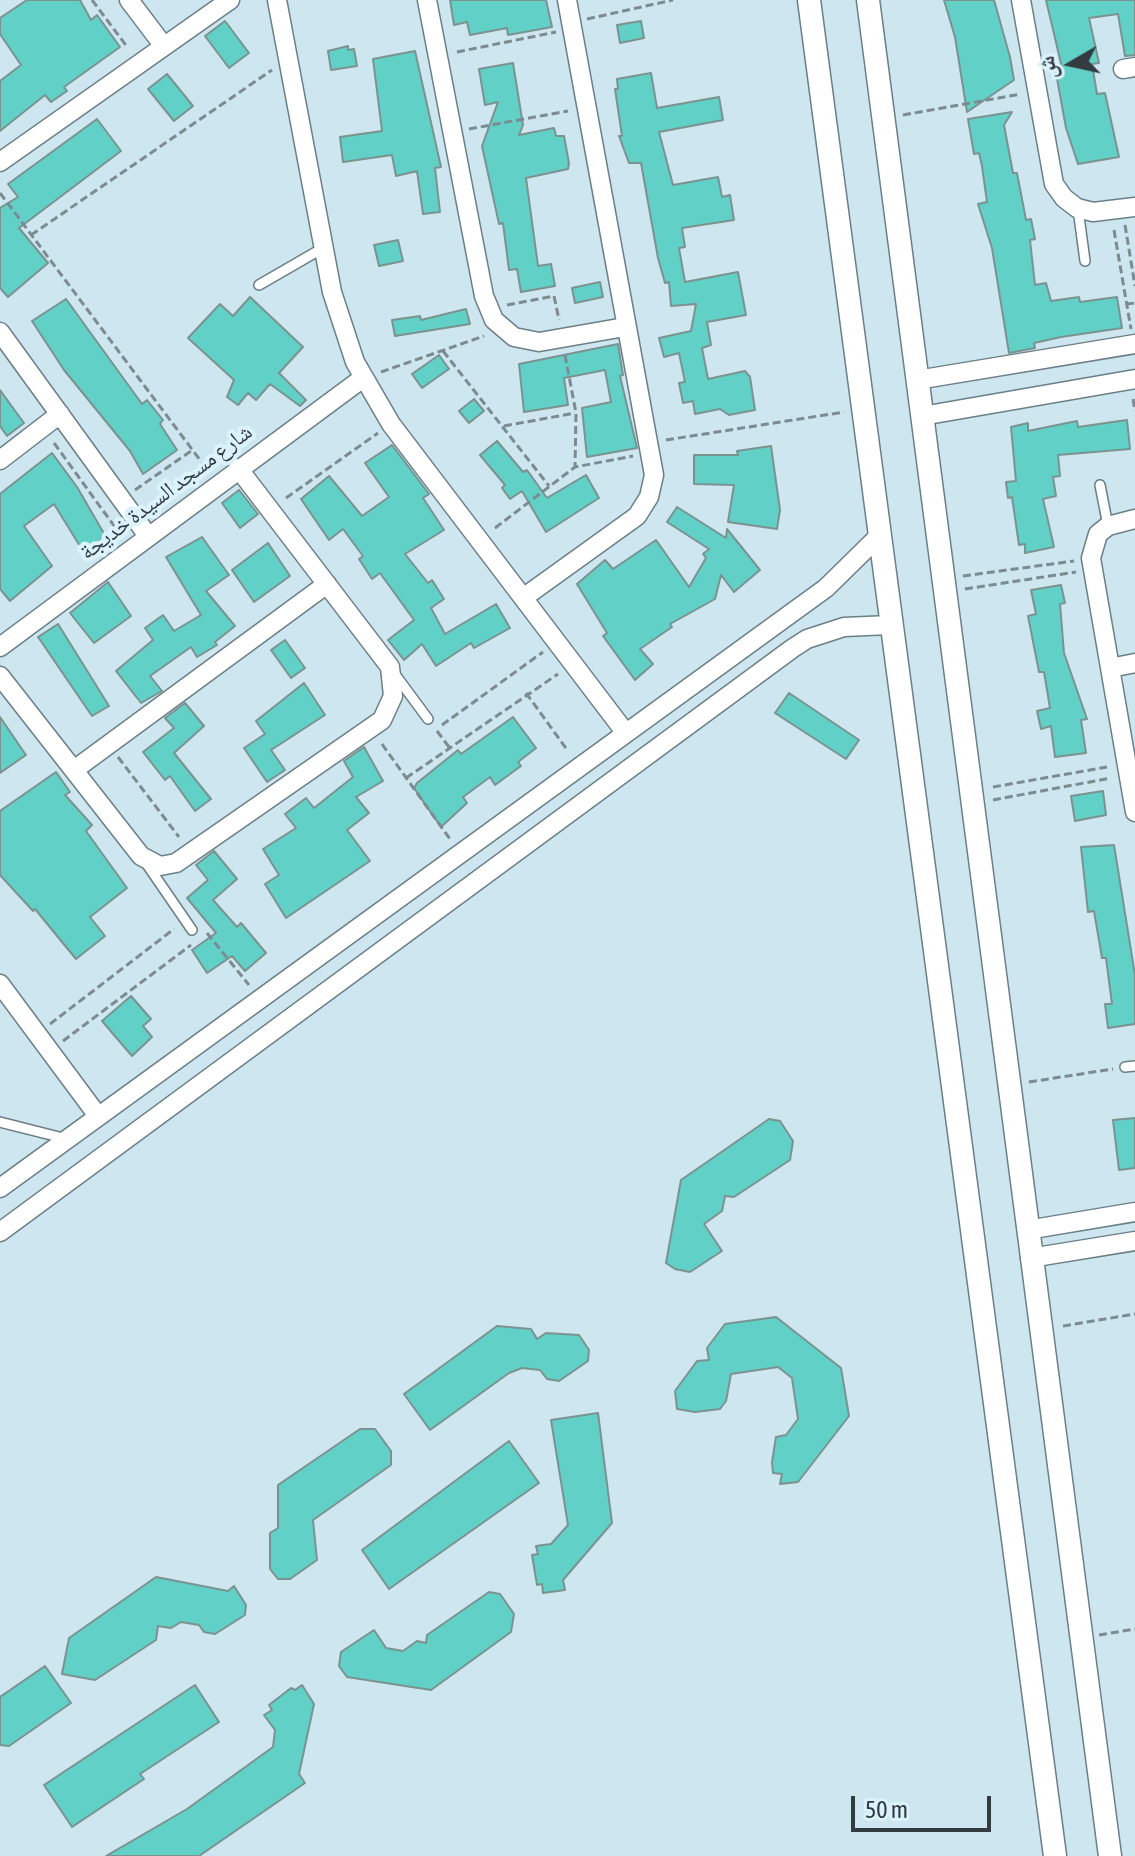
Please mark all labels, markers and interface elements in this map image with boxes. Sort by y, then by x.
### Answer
north arrow [1031,24,1111,104]
text: ش [1033,54,1062,81]
street label: شارع مسجد السيدة خديجة [75,419,257,565]
scale bar [855,1780,995,1830]
text: 50 m [865,1796,908,1823]

